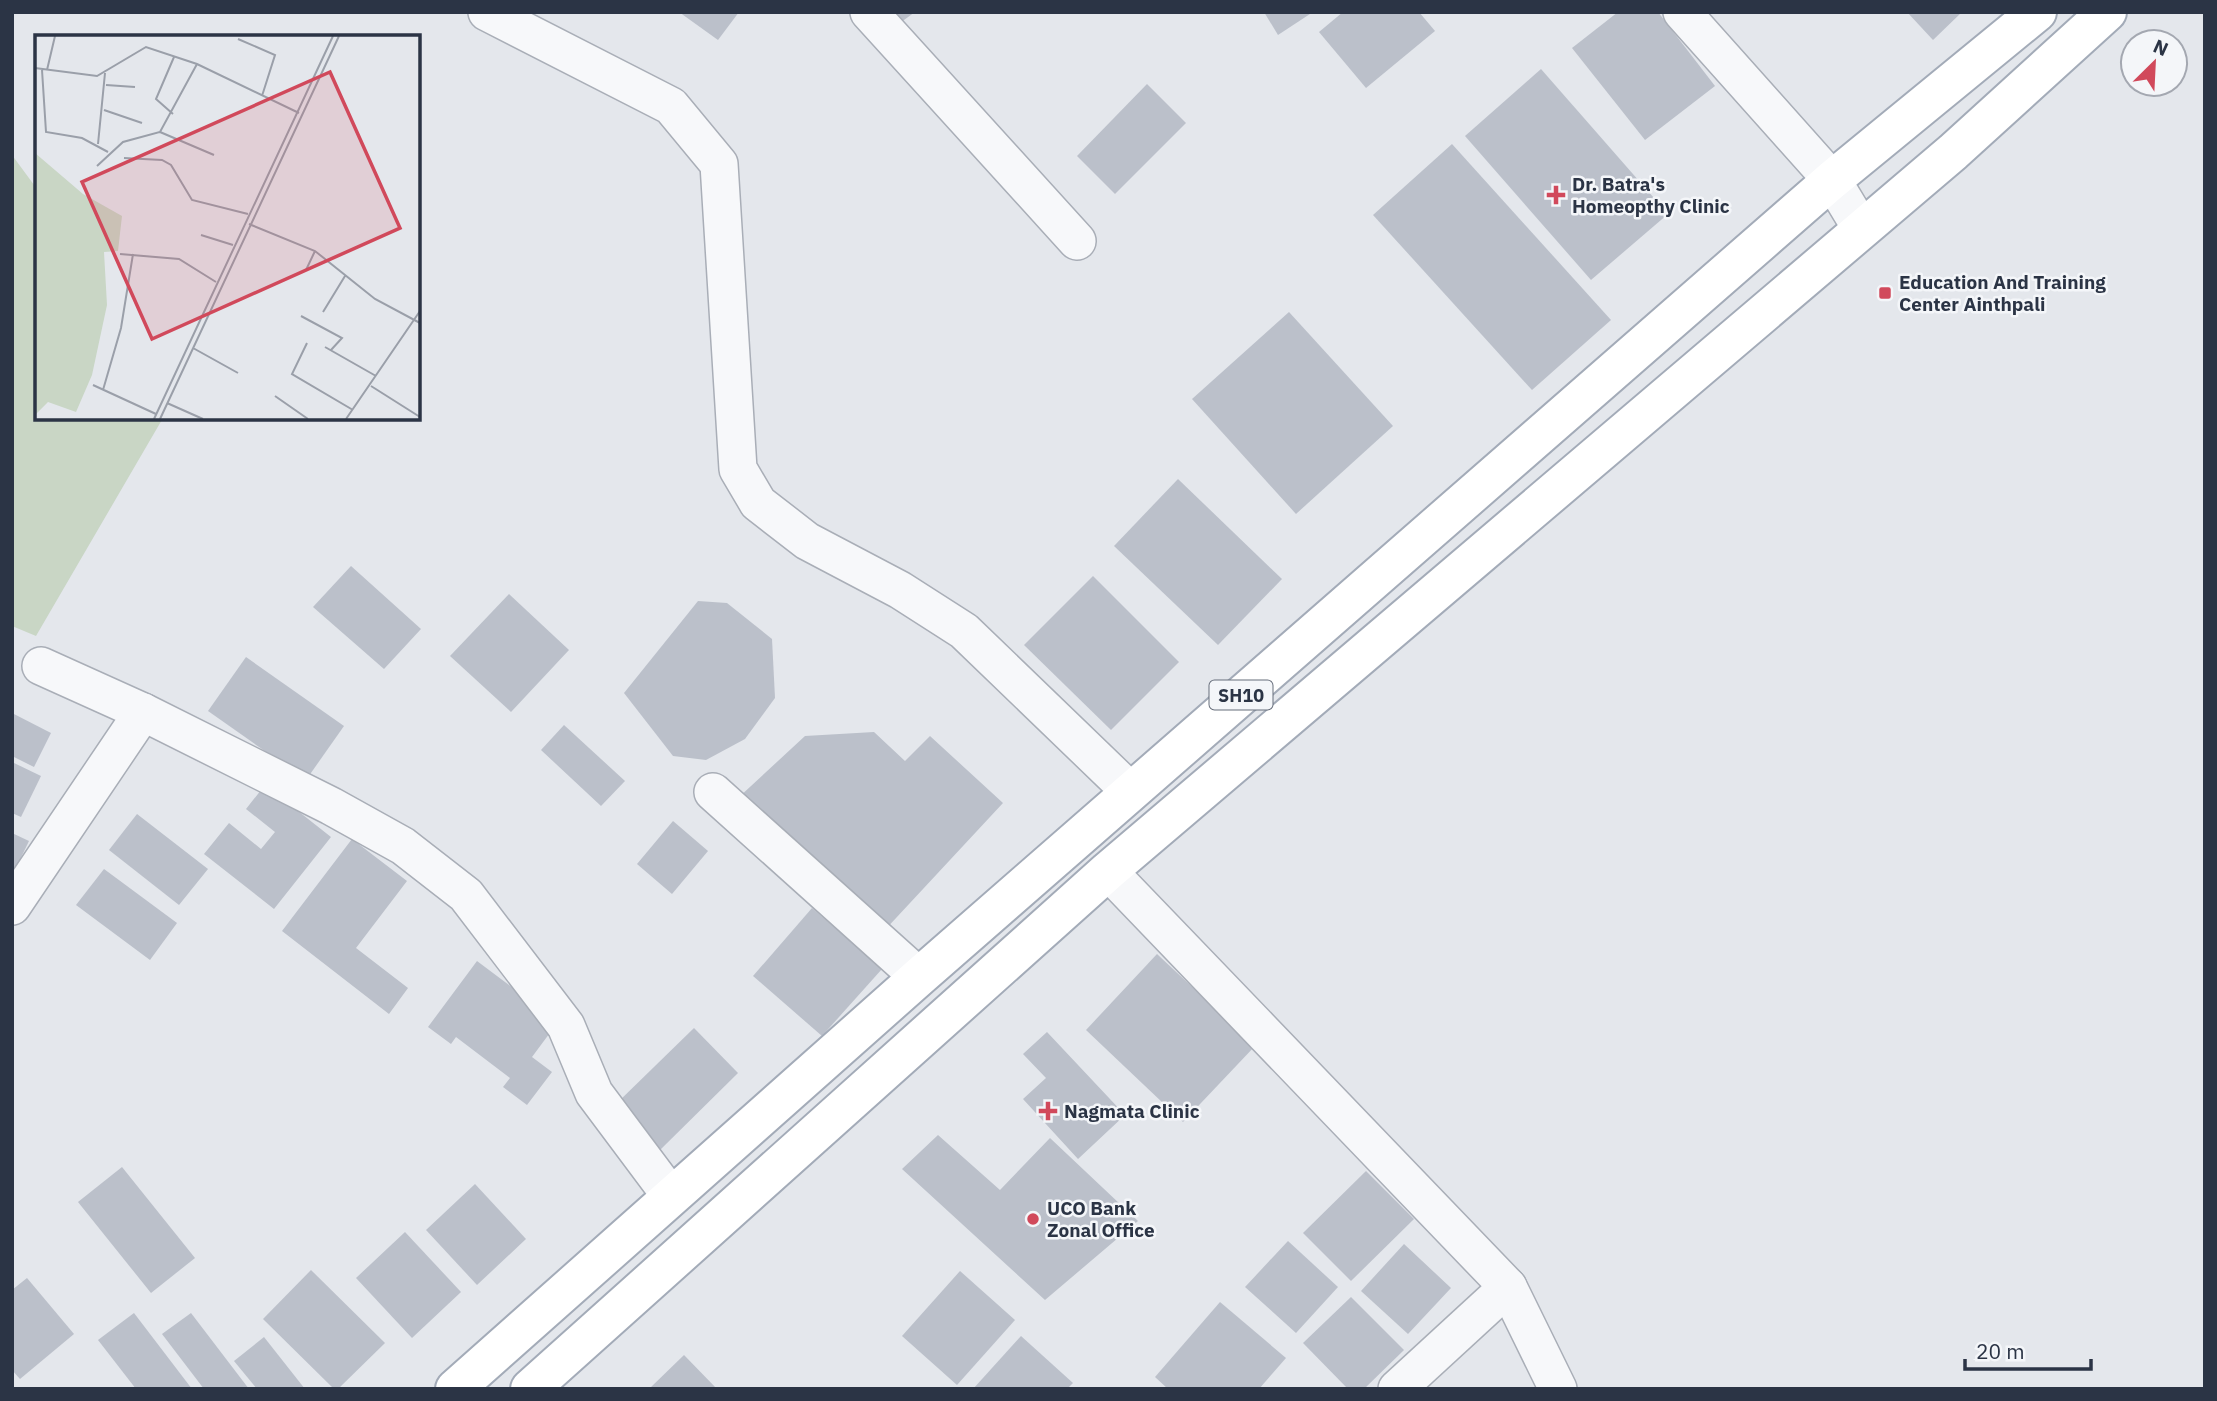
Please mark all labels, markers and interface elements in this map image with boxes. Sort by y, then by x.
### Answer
north arrow [2119,28,2189,98]
text: N [2150,34,2172,61]
inset map [35,35,420,420]
place label: Dr. Batra's Homeopthy Clinic [1572,172,1730,218]
marker: Dr. Batra's Homeopthy Clinic [1546,185,1566,205]
place label: Education And Training Center Ainthpali [1899,270,2106,316]
marker: Education And Training Center Ainthpali [1877,285,1893,301]
road number: SH10 [1210,680,1272,710]
place label: Nagmata Clinic [1064,1099,1200,1123]
marker: Nagmata Clinic [1038,1101,1058,1121]
place label: UCO Bank Zonal Office [1047,1196,1155,1242]
marker: UCO Bank Zonal Office [1025,1211,1041,1227]
scale bar [1965,1328,2091,1372]
text: 20 m [1976,1337,2025,1365]

